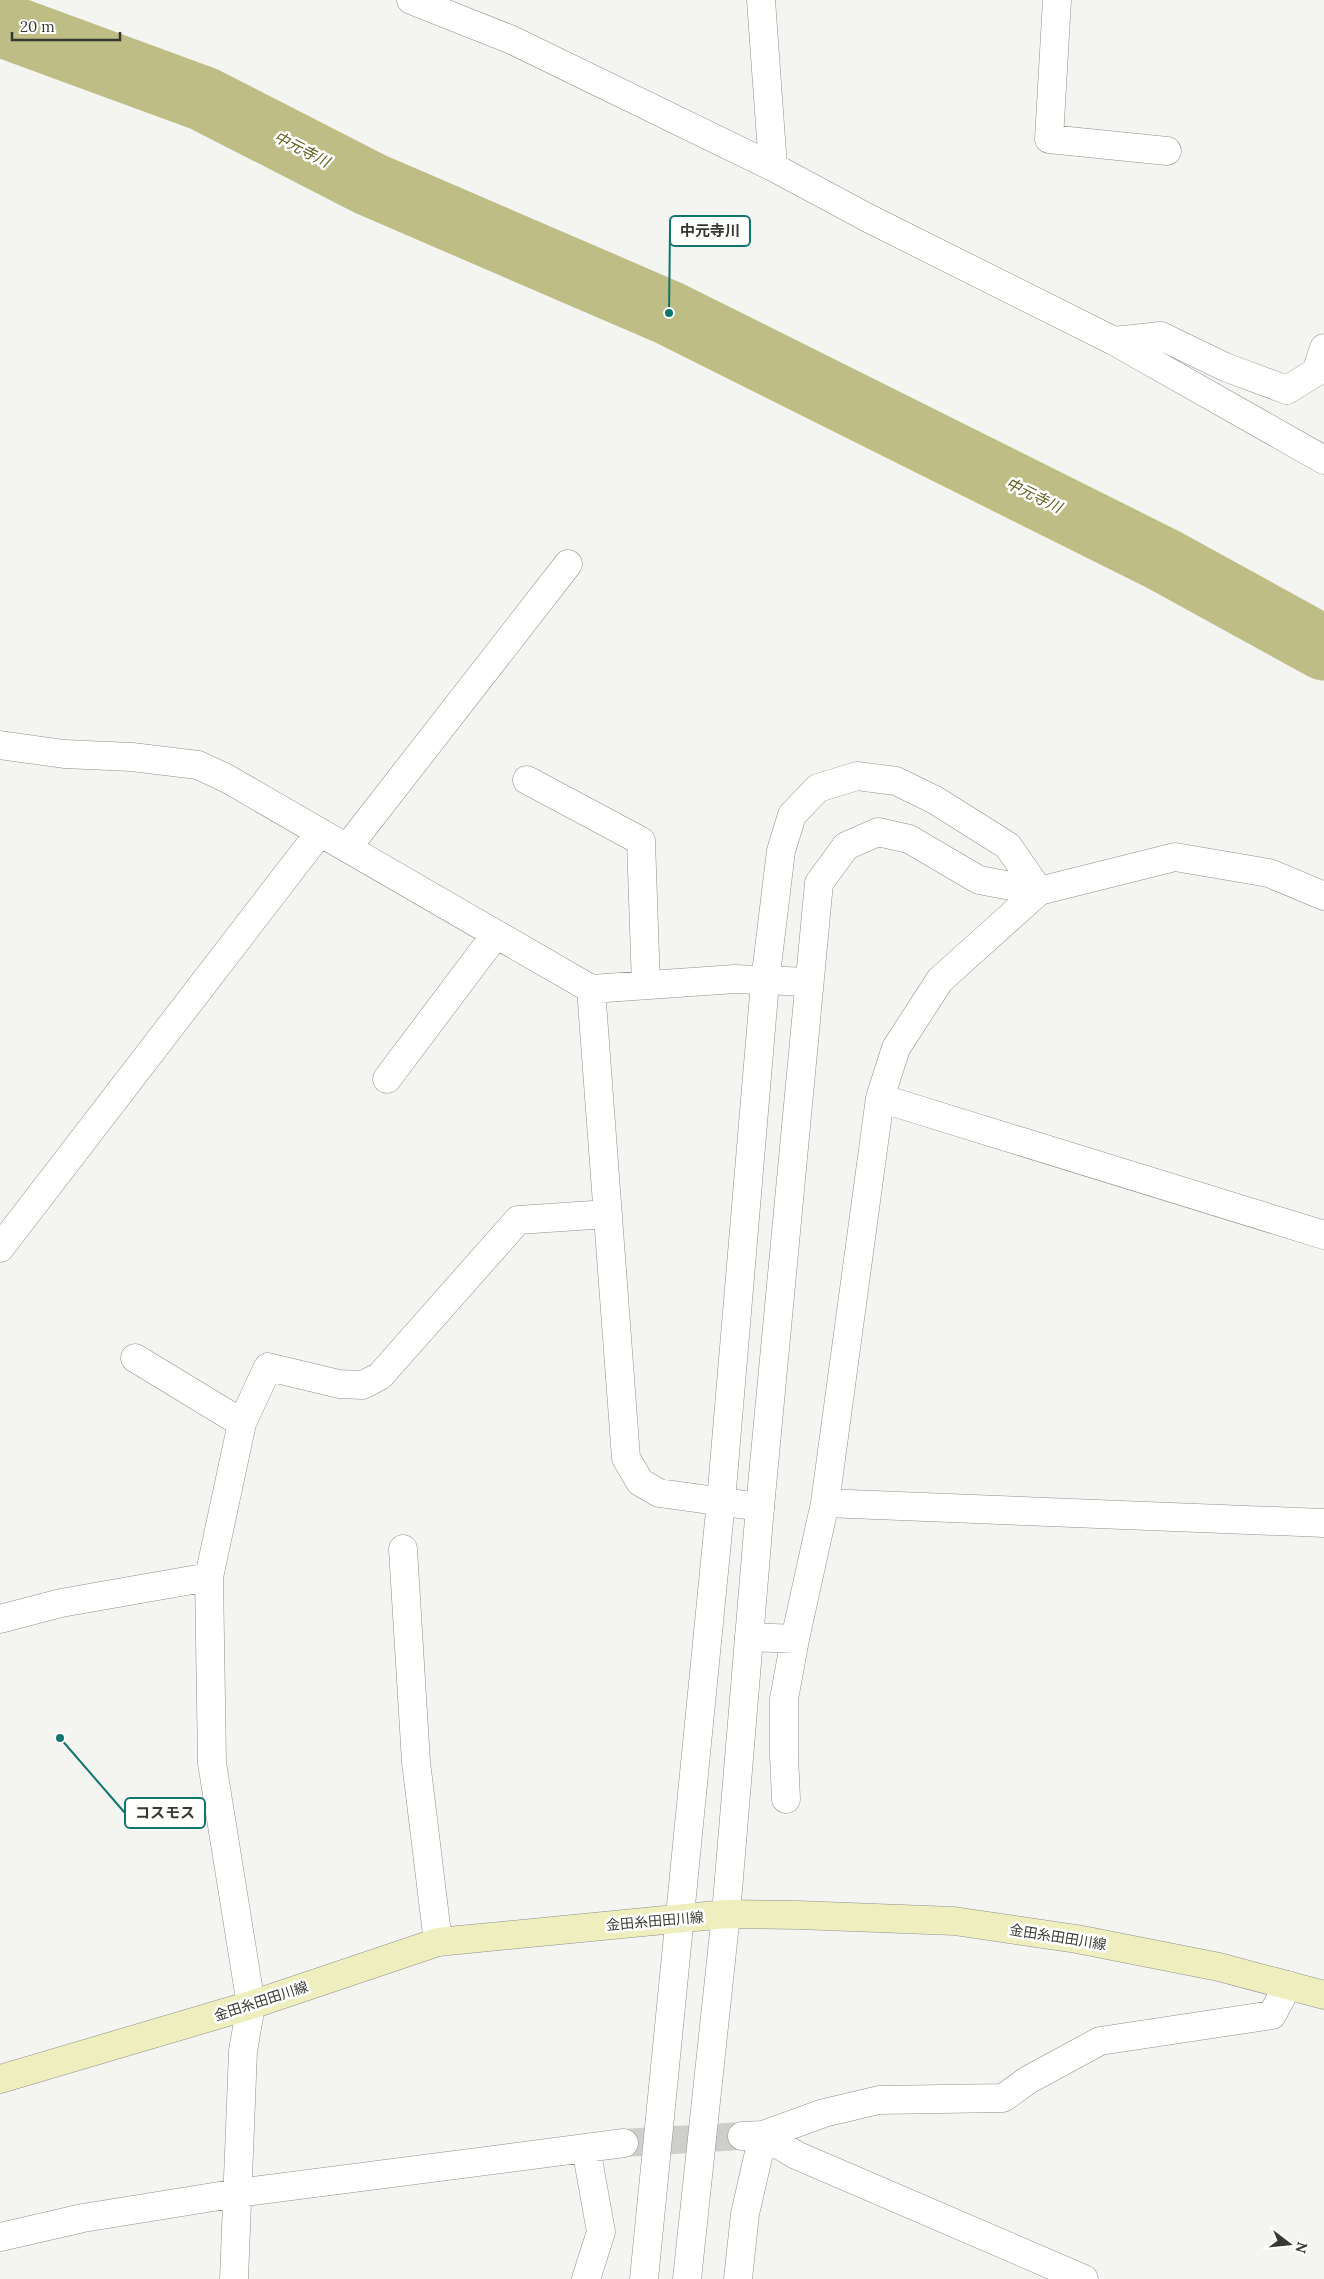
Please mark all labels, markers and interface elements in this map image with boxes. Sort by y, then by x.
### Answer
scale bar [12,10,120,42]
text: 20 m [20,17,55,36]
water label: 中元寺川 [271,127,335,172]
callout: 中元寺川 [670,216,750,246]
text: 中元寺川 [680,221,740,240]
water label: 中元寺川 [1003,473,1067,518]
callout: コスモス [125,1798,205,1828]
text: コスモス [135,1803,195,1822]
street label: 金田糸田田川線 [605,1908,705,1934]
street label: 金田糸田田川線 [1008,1920,1108,1954]
street label: 金田糸田田川線 [212,1977,310,2025]
north arrow [1264,2219,1314,2269]
text: N [1291,2240,1312,2255]

